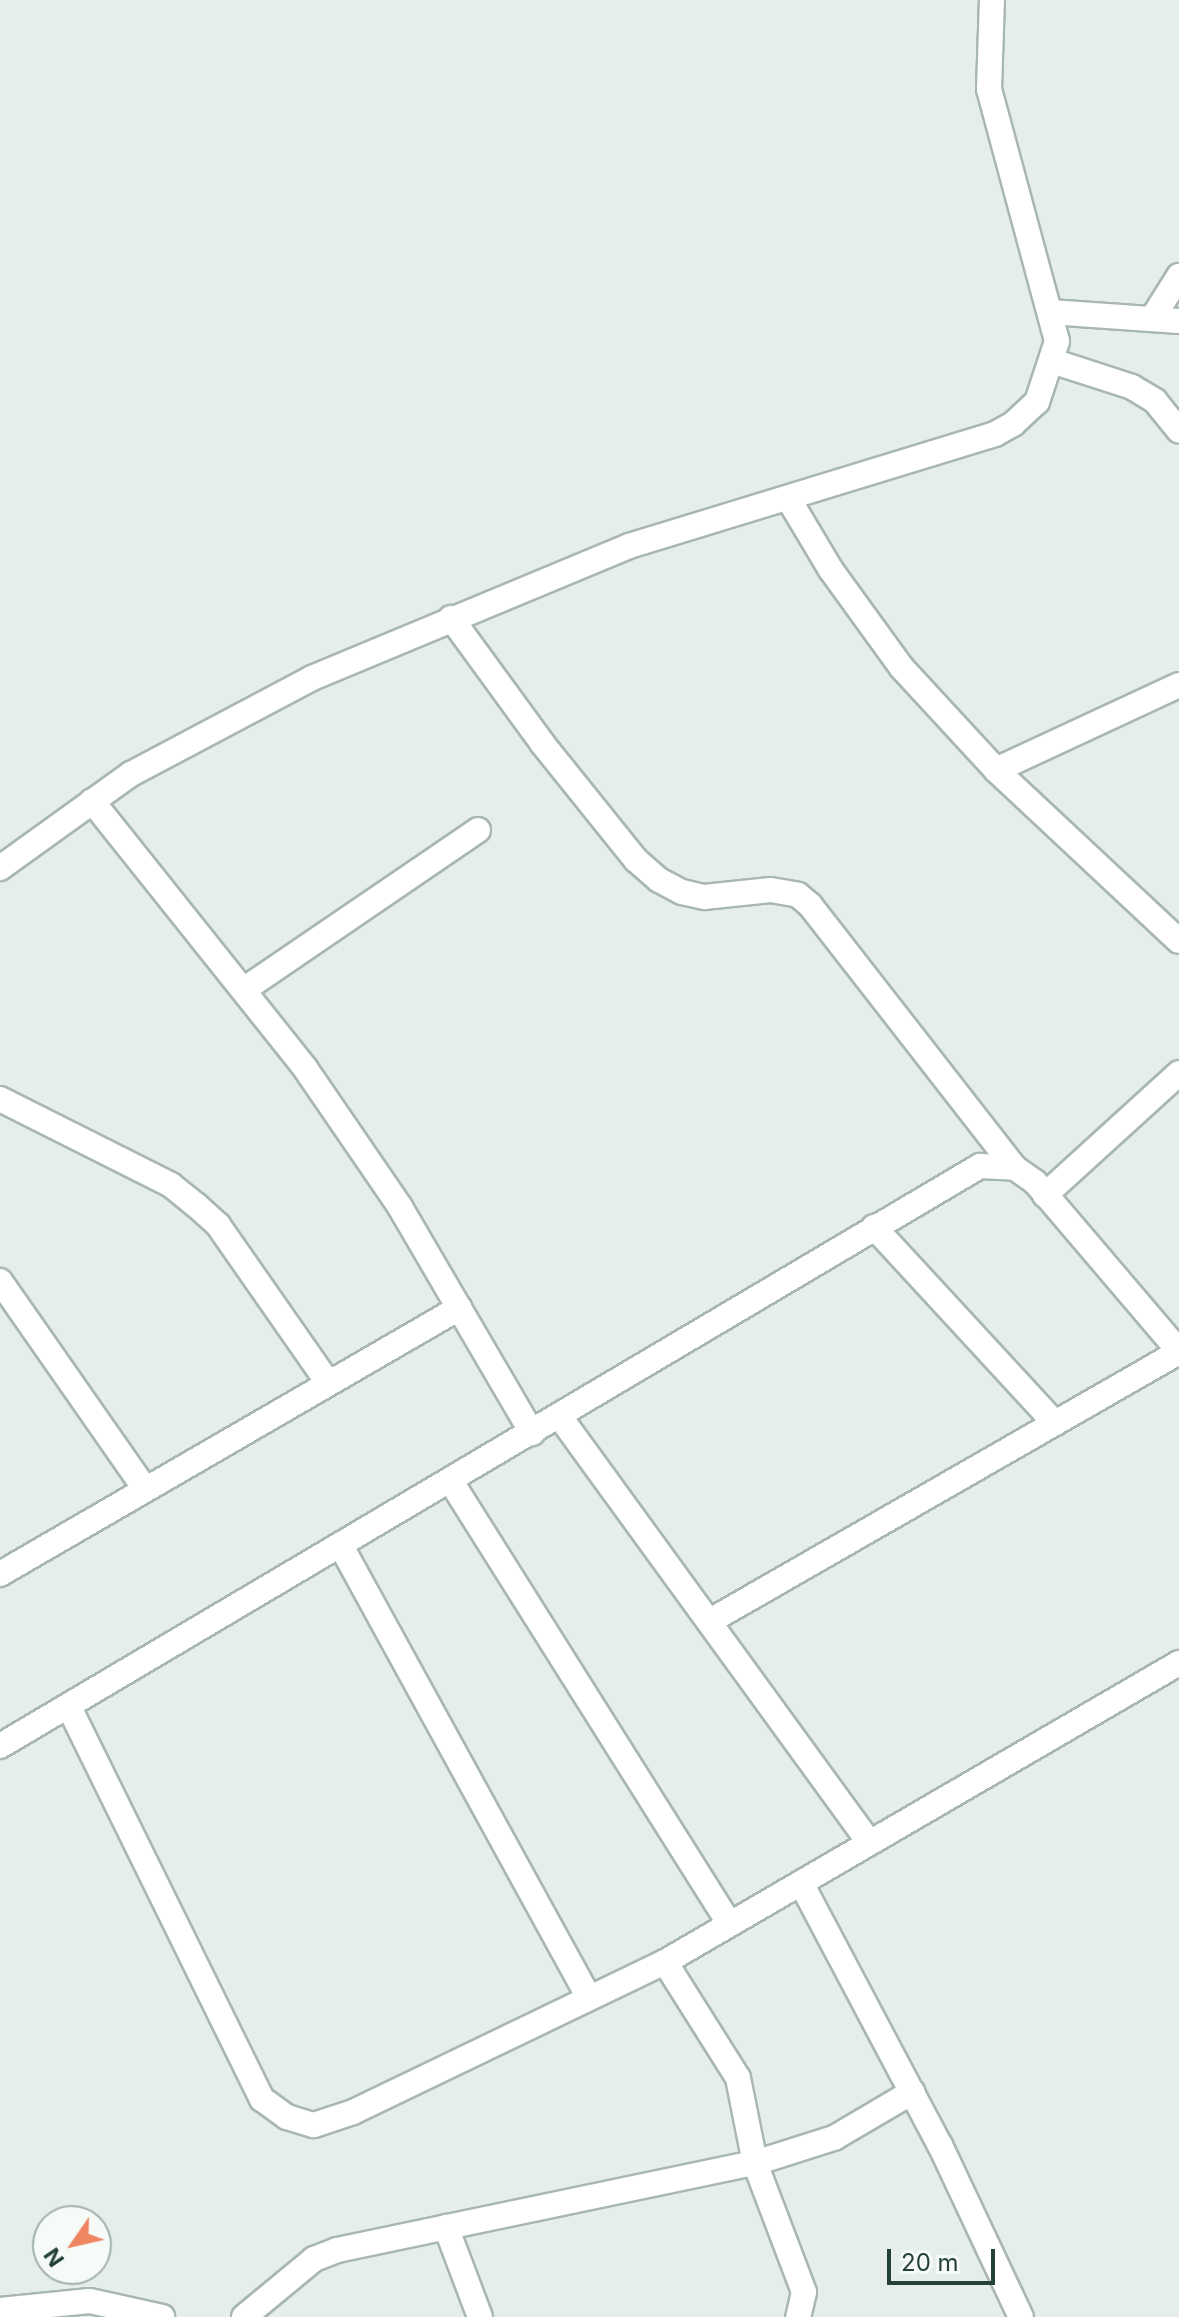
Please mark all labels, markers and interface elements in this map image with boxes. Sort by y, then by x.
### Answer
north arrow [32,2205,112,2285]
scale bar [891,2233,999,2283]
text: N [38,2243,69,2272]
text: 20 m [901,2248,959,2277]

